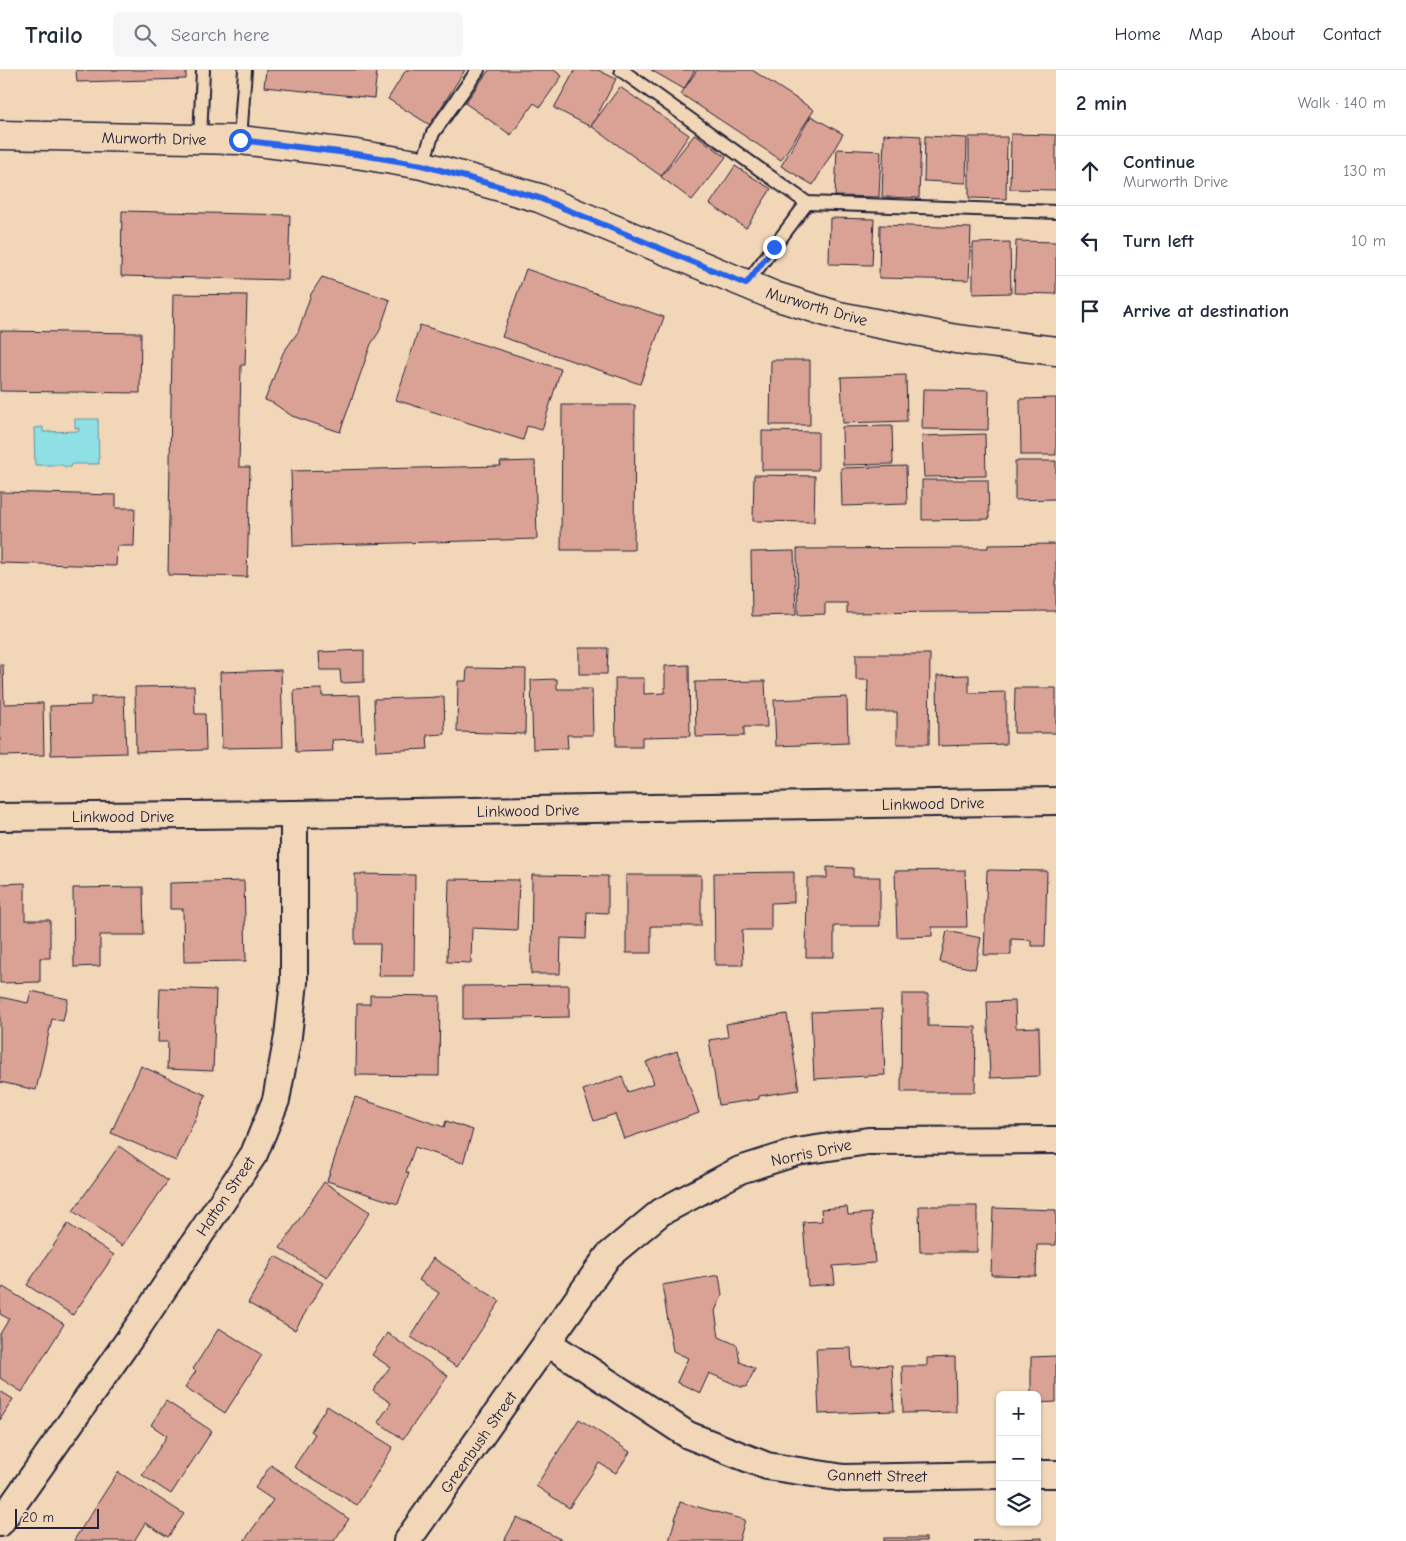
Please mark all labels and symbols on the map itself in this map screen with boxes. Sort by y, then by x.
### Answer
street label: Murworth Drive [101,129,207,149]
route start [229,129,252,152]
route end [763,236,786,259]
street label: Murworth Drive [764,284,870,330]
street label: Linkwood Drive [882,794,985,814]
street label: Linkwood Drive [477,801,580,821]
street label: Linkwood Drive [72,808,174,826]
street label: Norris Drive [769,1136,853,1170]
street label: Hatton Street [193,1153,259,1239]
street label: Greenbush Street [437,1388,521,1497]
street label: Gannett Street [827,1466,928,1486]
scale bar [15,1506,99,1529]

